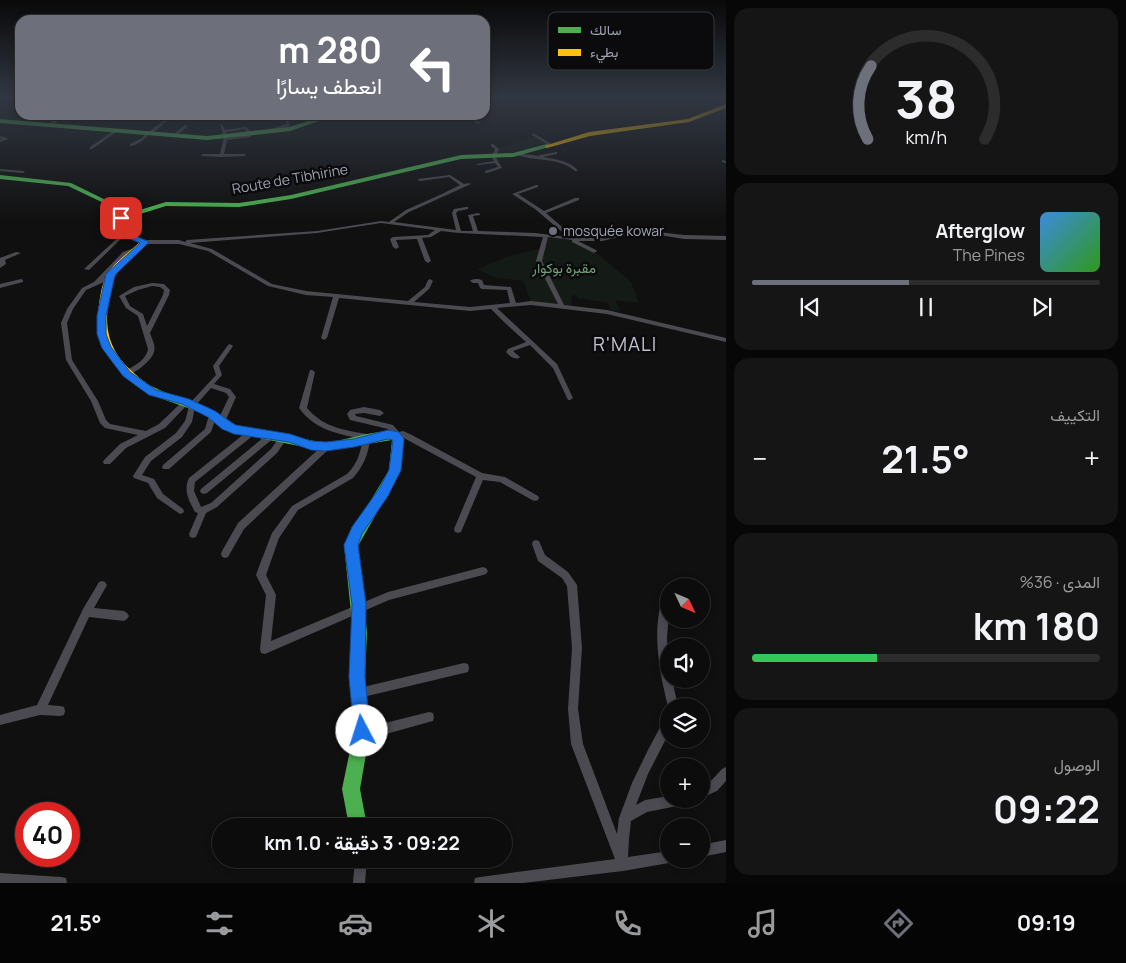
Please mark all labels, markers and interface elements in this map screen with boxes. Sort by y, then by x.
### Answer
legend [548,12,714,70]
text: سالك [590,20,621,39]
text: 280 m [278,26,382,74]
icon: left [400,35,465,100]
text: بطيء [590,42,618,64]
text: 38 [895,63,957,134]
text: انعطف يسارًا [276,71,382,101]
text: km/h [905,125,947,149]
street label: Route de Tibhirine [231,159,349,198]
pin [100,197,142,239]
icon: arrive [107,204,135,232]
text: Afterglow [936,218,1025,244]
place label: mosquée kowar [563,221,664,240]
marker: mosquée kowar [547,225,559,237]
text: The Pines [953,244,1025,266]
park label: مقبرة بوكوار [531,258,596,277]
icon: previous [796,293,824,321]
icon: pause [912,293,940,321]
icon: next [1028,293,1056,321]
district label: R'MALI [593,331,657,357]
text: التكييف [1050,404,1100,426]
text: 21.5° [881,432,970,484]
text: − [752,439,767,477]
text: + [1084,439,1100,477]
text: المدى · 36% [1019,571,1100,593]
north arrow [660,578,710,628]
map controls [660,578,710,868]
text: 180 km [973,599,1100,651]
button: sound [660,638,710,688]
button: layers [660,698,710,748]
position arrow [335,704,387,756]
text: الوصول [1054,754,1100,776]
button: + [660,758,710,808]
text: 09:22 [993,782,1100,834]
speed limit sign: 40 [15,802,80,867]
button: − [660,818,710,868]
text: 09:22 · 3 دقيقة · 1.0 km [264,830,460,856]
icon: filters [202,906,237,941]
icon: car [338,906,373,941]
icon: climate [474,906,509,941]
icon: phone [610,906,645,941]
icon: music [745,906,780,941]
icon: directions [881,906,916,941]
text: 21.5° [50,908,102,938]
text: 09:19 [1017,908,1076,938]

